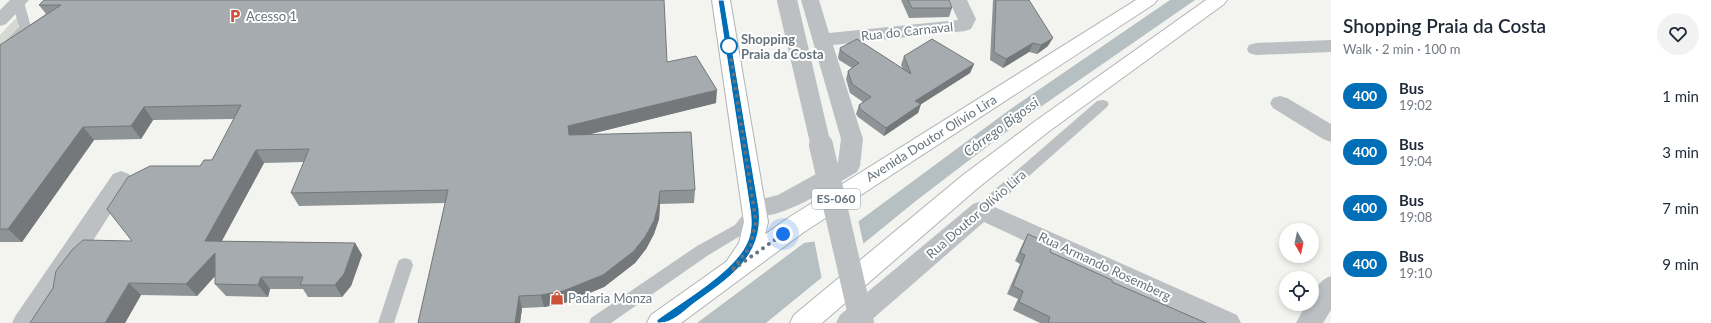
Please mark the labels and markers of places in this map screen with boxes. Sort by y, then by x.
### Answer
parking icon: Acesso 1 [227,8,243,24]
place label: Acesso 1 [246,8,297,24]
place label: Shopping Praia da Costa [741,31,824,62]
marker: Shopping Praia da Costa [720,37,738,55]
shop icon: Padaria Monza [549,290,565,306]
place label: Padaria Monza [568,290,652,306]

